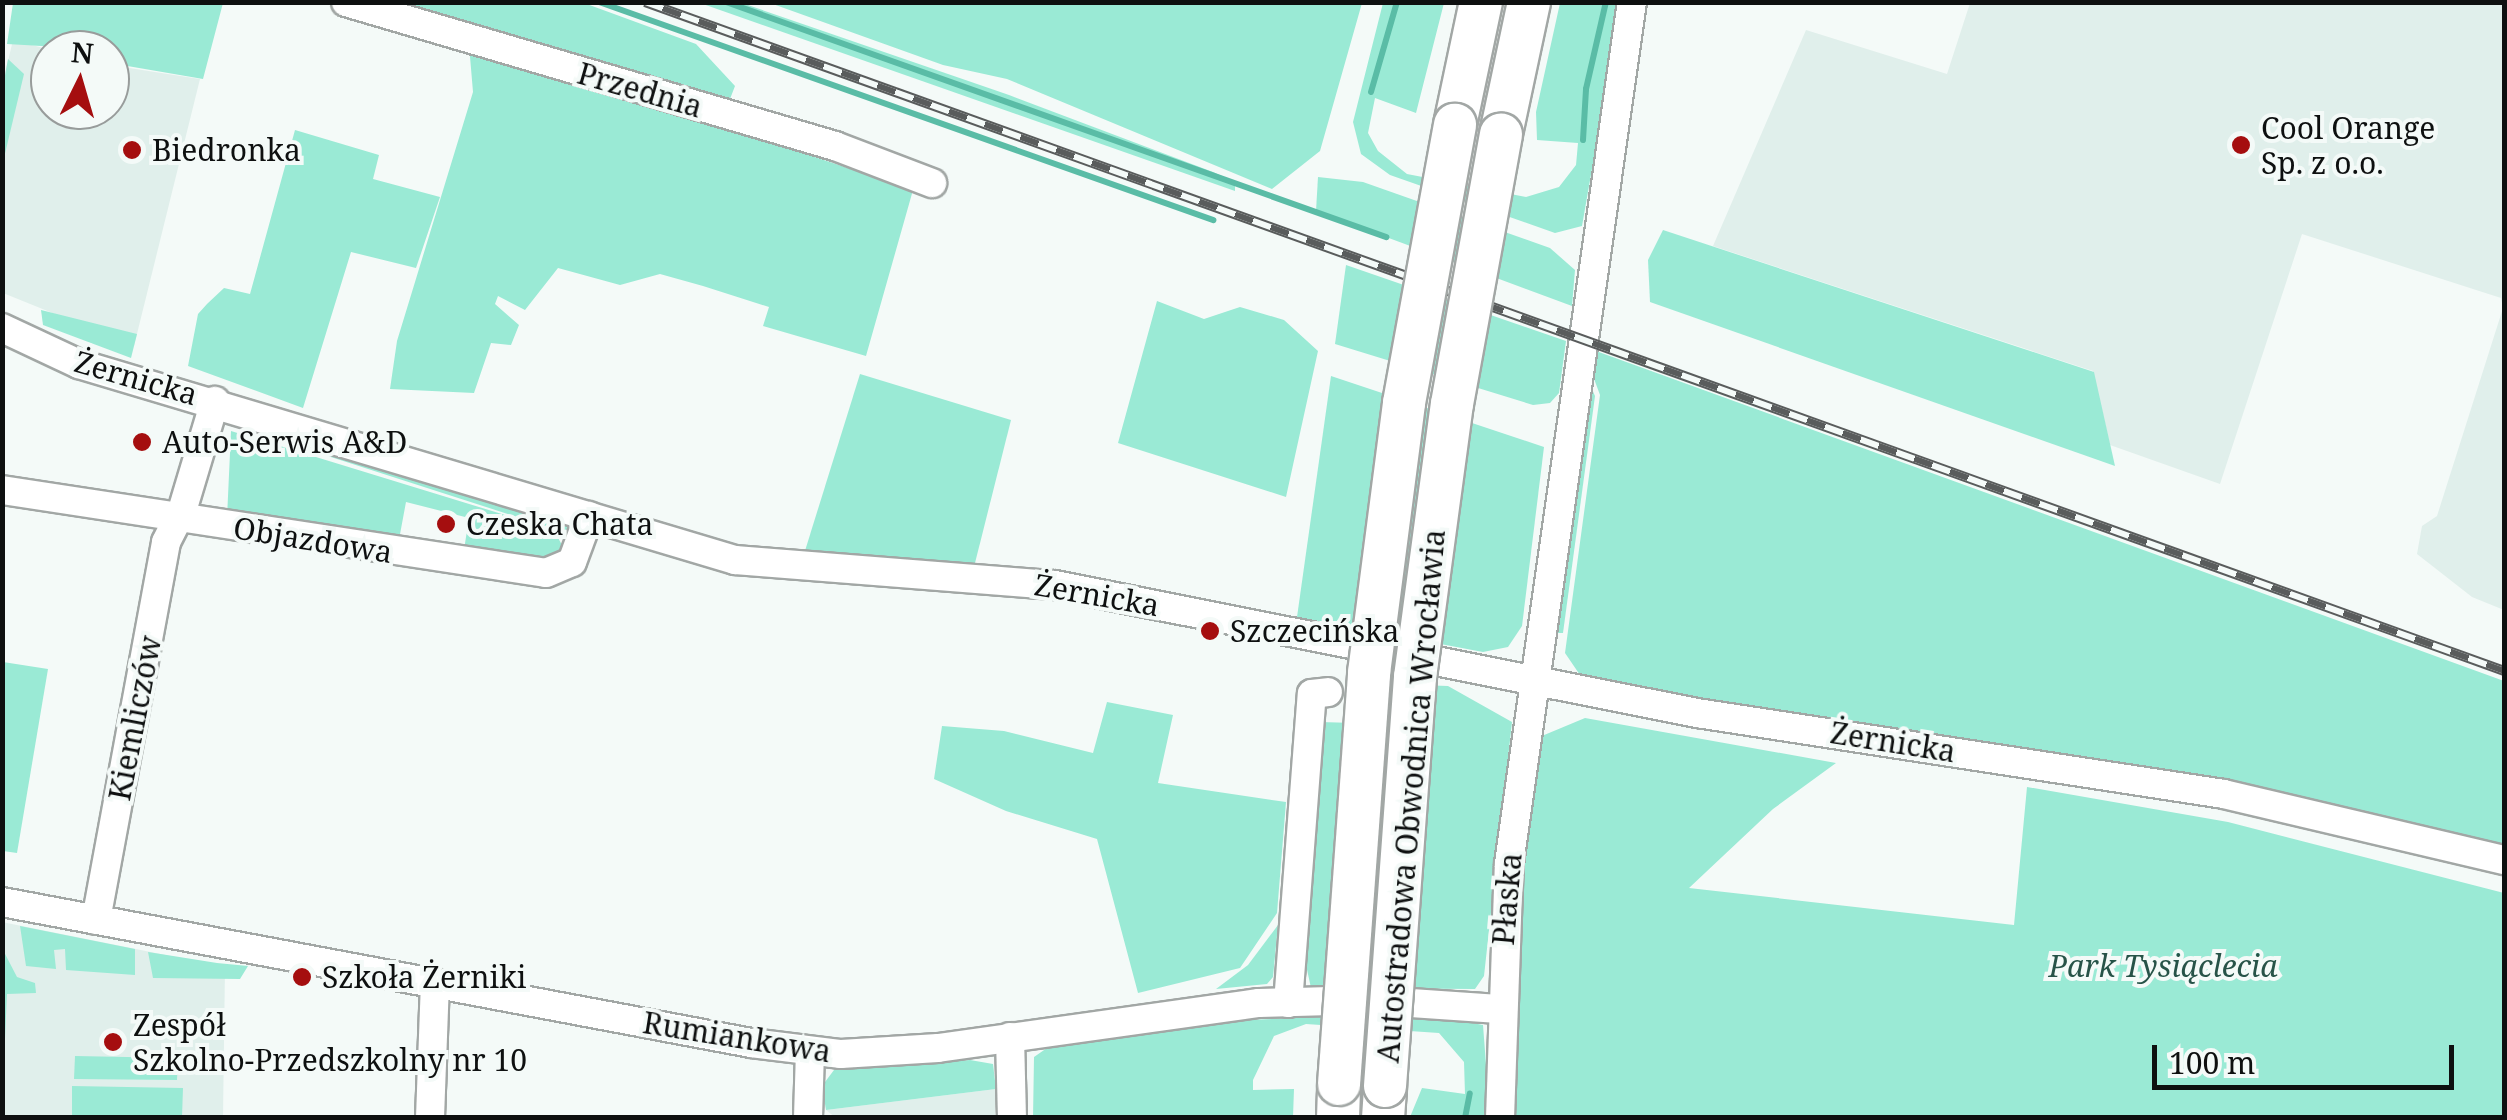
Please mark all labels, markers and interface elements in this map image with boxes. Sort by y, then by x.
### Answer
north arrow [30,30,130,130]
text: N [70,32,95,72]
street label: Przednia [574,55,706,125]
place label: Cool Orange Sp. z o.o. [2261,110,2435,180]
place label: Biedronka [152,132,301,168]
marker: Cool Orange Sp. z o.o. [2230,134,2252,156]
marker: Biedronka [121,139,143,161]
street label: Żernicka [70,343,202,413]
place label: Auto-Serwis A&D [162,424,407,460]
marker: Auto-Serwis A&D [131,431,153,453]
place label: Czeska Chata [466,506,653,542]
street label: Objazdowa [231,510,395,570]
marker: Czeska Chata [435,513,457,535]
street label: Autostradowa Obwodnica Wrocławia [1370,528,1452,1064]
street label: Żernicka [1032,566,1162,624]
place label: Szczecińska [1230,613,1399,649]
marker: Szczecińska [1199,620,1221,642]
street label: Kiemliczów [101,633,169,803]
street label: Żernicka [1828,714,1958,770]
street label: Płaska [1485,851,1529,947]
park label: Park Tysiąclecia [2048,948,2278,984]
place label: Szkoła Żerniki [322,959,526,995]
marker: Szkoła Żerniki [291,966,313,988]
street label: Rumiankowa [640,1004,834,1070]
place label: Zespół Szkolno-Przedszkolny nr 10 [133,1007,527,1078]
scale bar [2157,1025,2460,1087]
marker: Zespół Szkolno-Przedszkolny nr 10 [102,1031,124,1053]
text: 100 m [2169,1042,2255,1083]

